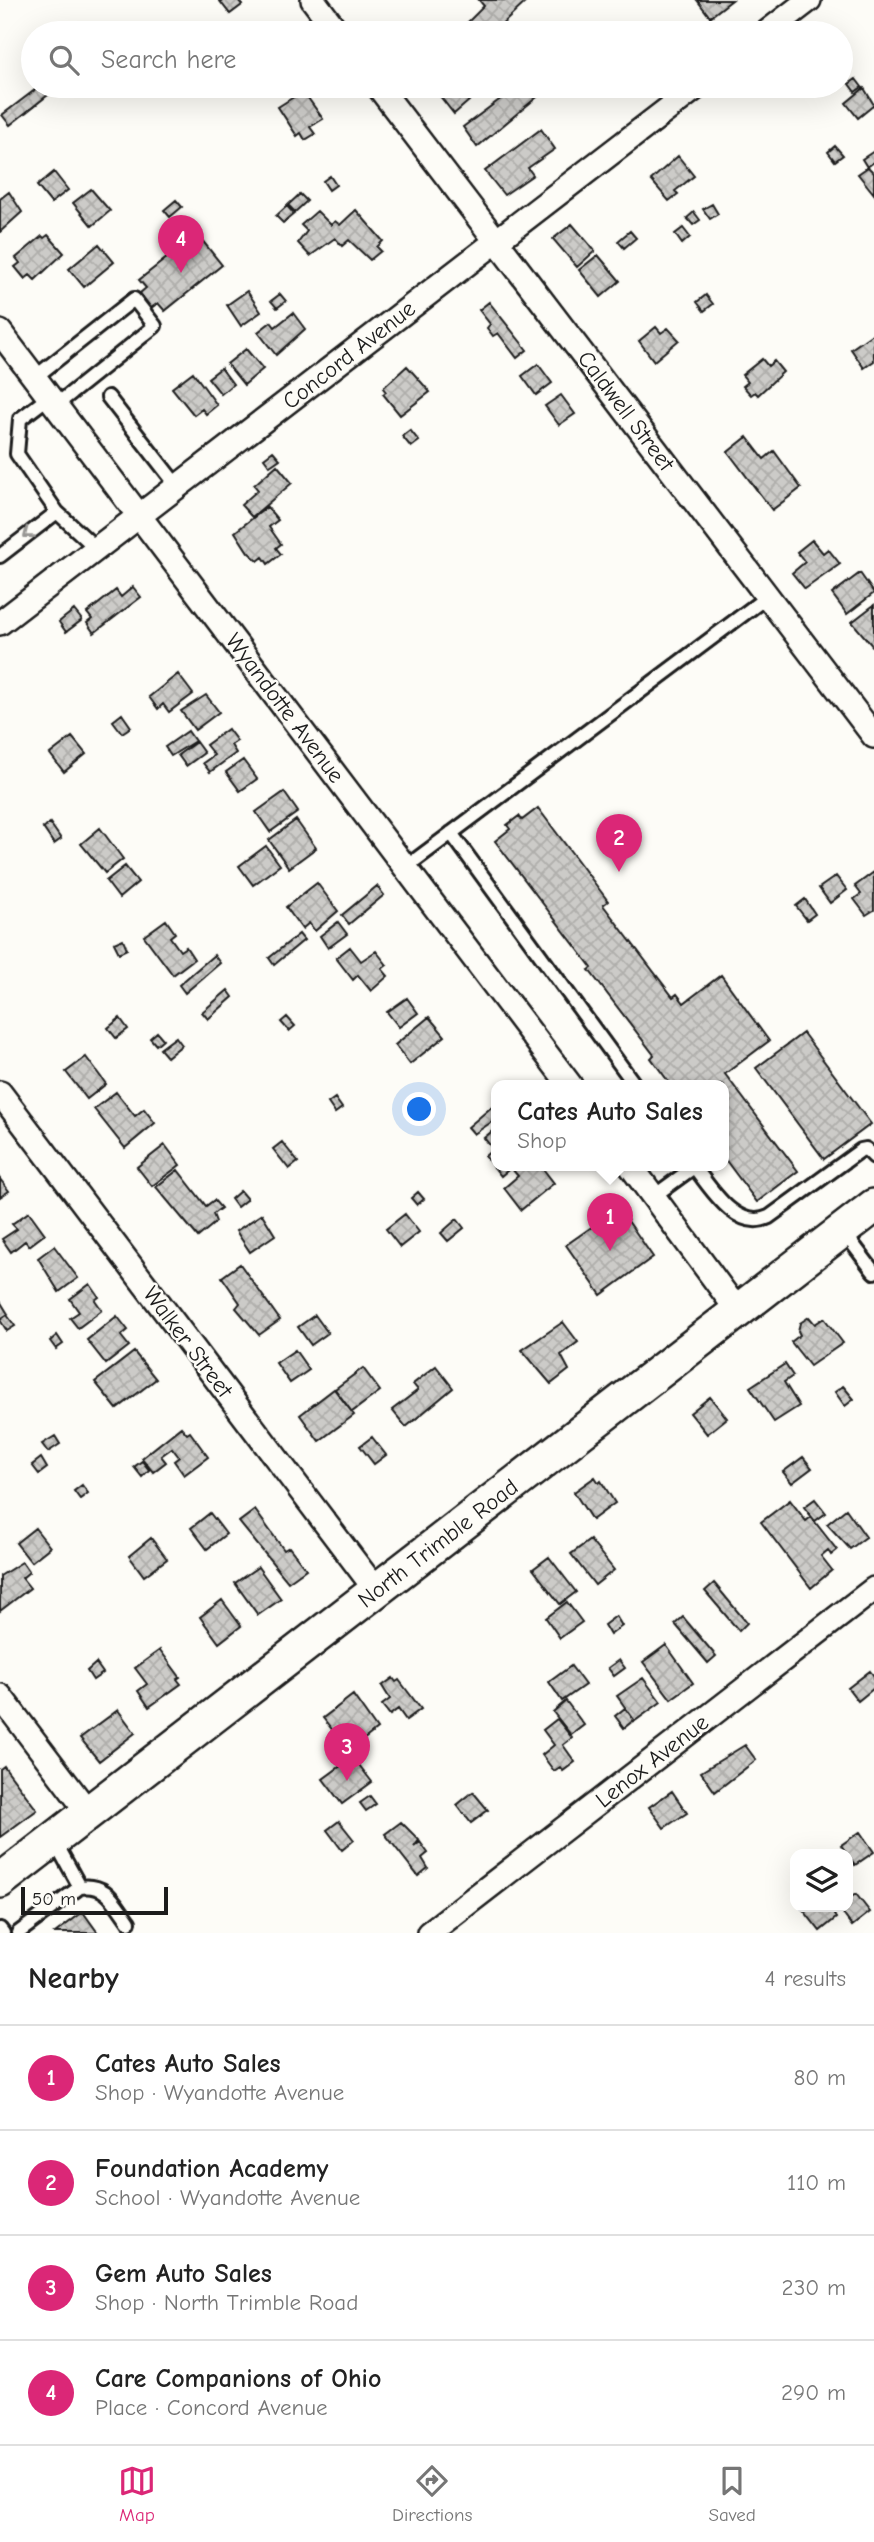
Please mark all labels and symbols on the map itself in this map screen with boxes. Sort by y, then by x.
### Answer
pin: 4 [158,215,204,273]
street label: Concord Avenue [277,295,421,415]
street label: Caldwell Street [572,346,681,478]
one-way arrow [24,526,37,538]
street label: Wyandotte Avenue [220,628,350,788]
pin: 2 [596,814,642,872]
your location [402,1092,436,1126]
pin: 1 [587,1193,633,1251]
street label: Walker Street [138,1281,239,1404]
street label: North Trimble Road [352,1473,523,1613]
street label: Lenox Avenue [590,1709,714,1813]
pin: 3 [324,1723,370,1781]
scale bar [21,1884,168,1916]

